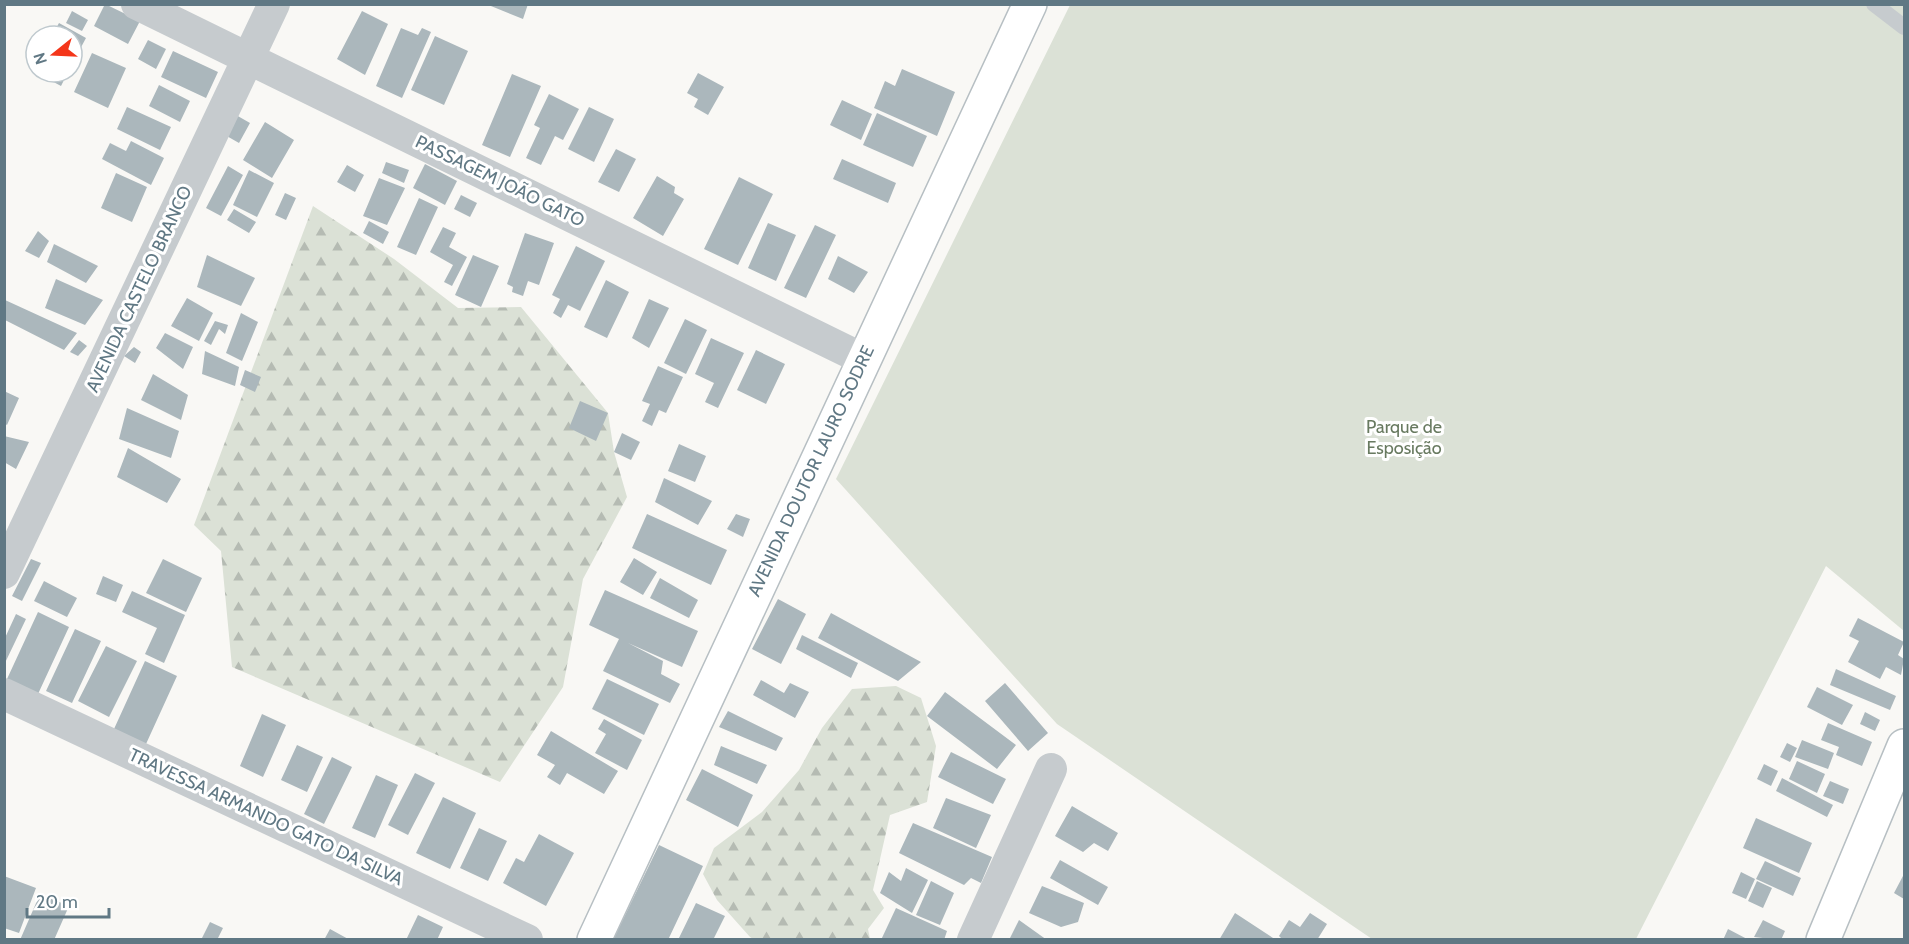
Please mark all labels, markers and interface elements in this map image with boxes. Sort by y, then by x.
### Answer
north arrow [24,24,84,84]
text: N [29,50,51,67]
street label: PASSAGEM JOÃO GATO [412,130,588,232]
street label: AVENIDA CASTELO BRANCO [81,182,197,396]
street label: AVENIDA DOUTOR LAURO SODRE [743,342,879,600]
park label: Parque de Esposição [1366,416,1442,459]
street label: TRAVESSA ARMANDO GATO DA SILVA [125,744,407,890]
scale bar [27,881,110,919]
text: 20 m [36,891,78,913]

